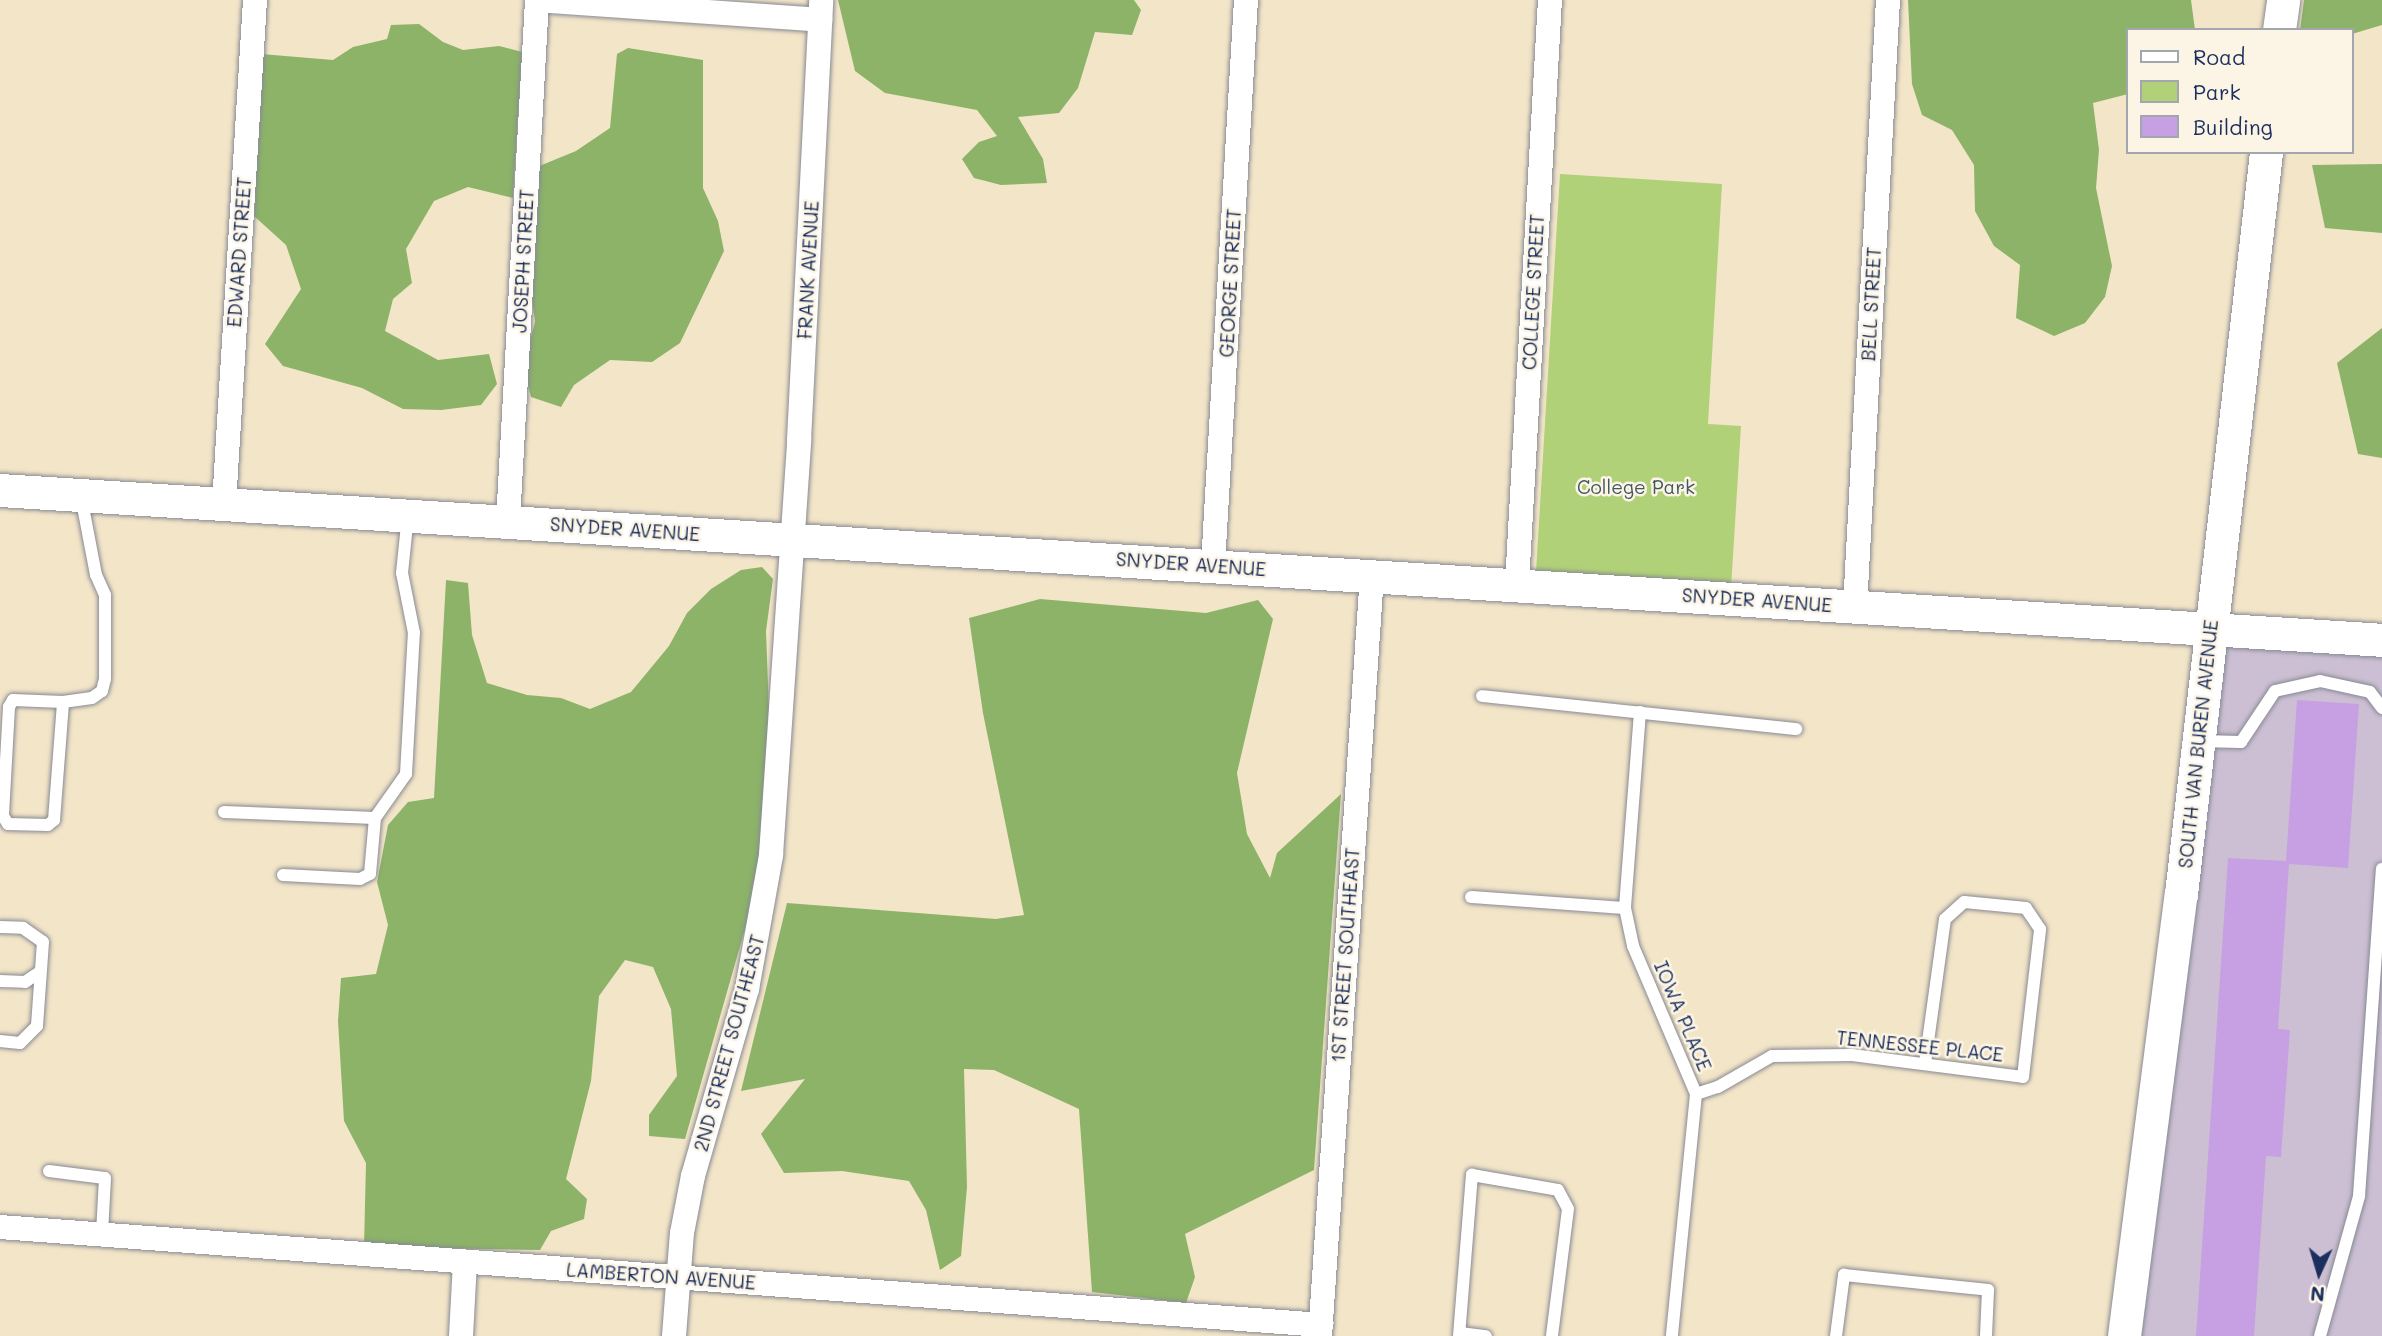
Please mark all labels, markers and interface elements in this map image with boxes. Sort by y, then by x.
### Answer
legend [2126,28,2354,154]
text: Road [2193,43,2245,70]
text: Park [2193,78,2241,105]
text: Building [2193,113,2273,140]
street label: EDWARD STREET [222,176,256,328]
street label: JOSEPH STREET [508,188,538,334]
street label: FRANK AVENUE [793,200,823,340]
street label: GEORGE STREET [1215,208,1245,358]
street label: COLLEGE STREET [1518,213,1548,371]
street label: BELL STREET [1857,246,1885,362]
park label: College Park [1577,476,1695,498]
street label: SNYDER AVENUE [549,512,701,546]
street label: SNYDER AVENUE [1115,547,1267,581]
street label: SNYDER AVENUE [1681,583,1833,617]
street label: SOUTH VAN BUREN AVENUE [2174,619,2222,869]
street label: 1ST STREET SOUTHEAST [1326,847,1364,1063]
street label: 2ND STREET SOUTHEAST [689,932,769,1154]
street label: IOWA PLACE [1650,958,1716,1074]
street label: TENNESSEE PLACE [1835,1026,2005,1066]
north arrow [2284,1238,2354,1308]
street label: LAMBERTON AVENUE [566,1258,756,1294]
text: N [2309,1281,2326,1307]

